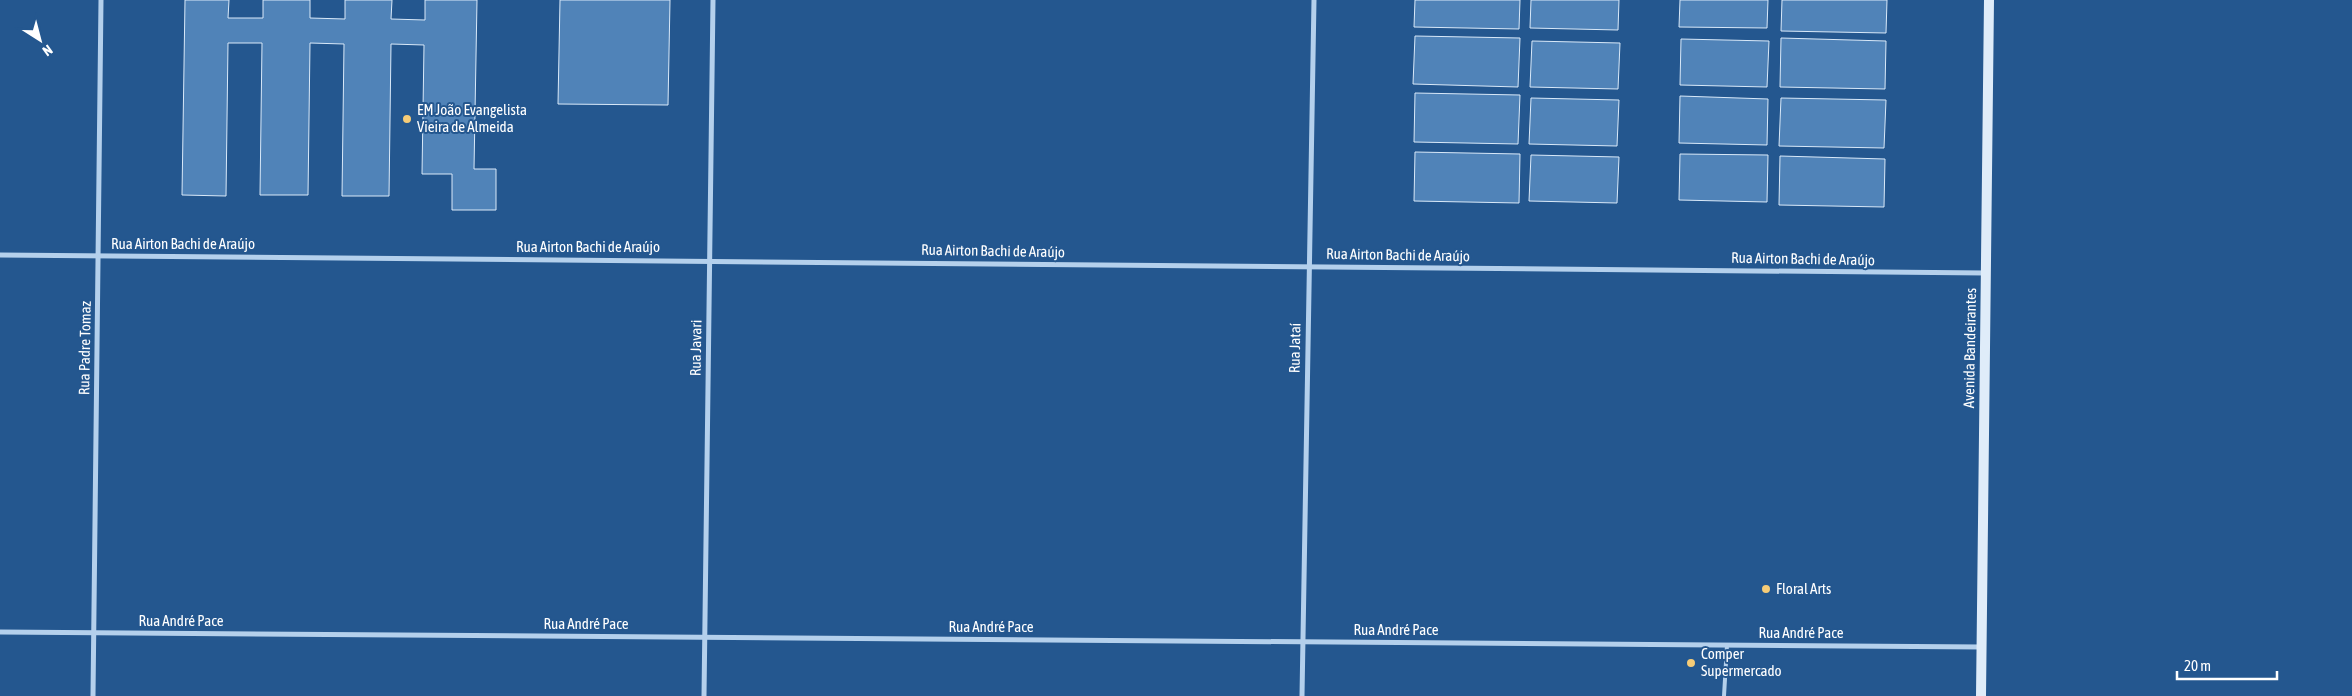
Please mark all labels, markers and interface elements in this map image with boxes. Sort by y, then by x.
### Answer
north arrow [15,15,65,65]
text: N [40,42,56,59]
place label: EM João Evangelista Vieira de Almeida [417,101,527,135]
marker: EM João Evangelista Vieira de Almeida [401,113,413,125]
street label: Rua Airton Bachi de Araújo [111,235,255,252]
street label: Rua Airton Bachi de Araújo [516,238,660,255]
street label: Rua Airton Bachi de Araújo [921,241,1065,260]
street label: Rua Airton Bachi de Araújo [1326,245,1470,264]
street label: Rua Airton Bachi de Araújo [1731,249,1875,268]
street label: Avenida Bandeirantes [1960,288,1979,408]
street label: Rua Padre Tomaz [75,300,94,395]
street label: Rua Javari [687,320,704,376]
street label: Rua Jataí [1286,322,1303,373]
place label: Floral Arts [1776,580,1831,597]
marker: Floral Arts [1760,583,1772,595]
street label: Rua André Pace [138,612,224,629]
street label: Rua André Pace [543,615,629,632]
street label: Rua André Pace [948,618,1034,635]
street label: Rua André Pace [1353,621,1439,638]
street label: Rua André Pace [1758,624,1844,641]
place label: Comper Supermercado [1701,645,1782,679]
scale bar [2177,648,2277,680]
marker: Comper Supermercado [1685,657,1697,669]
text: 20 m [2184,657,2211,674]

